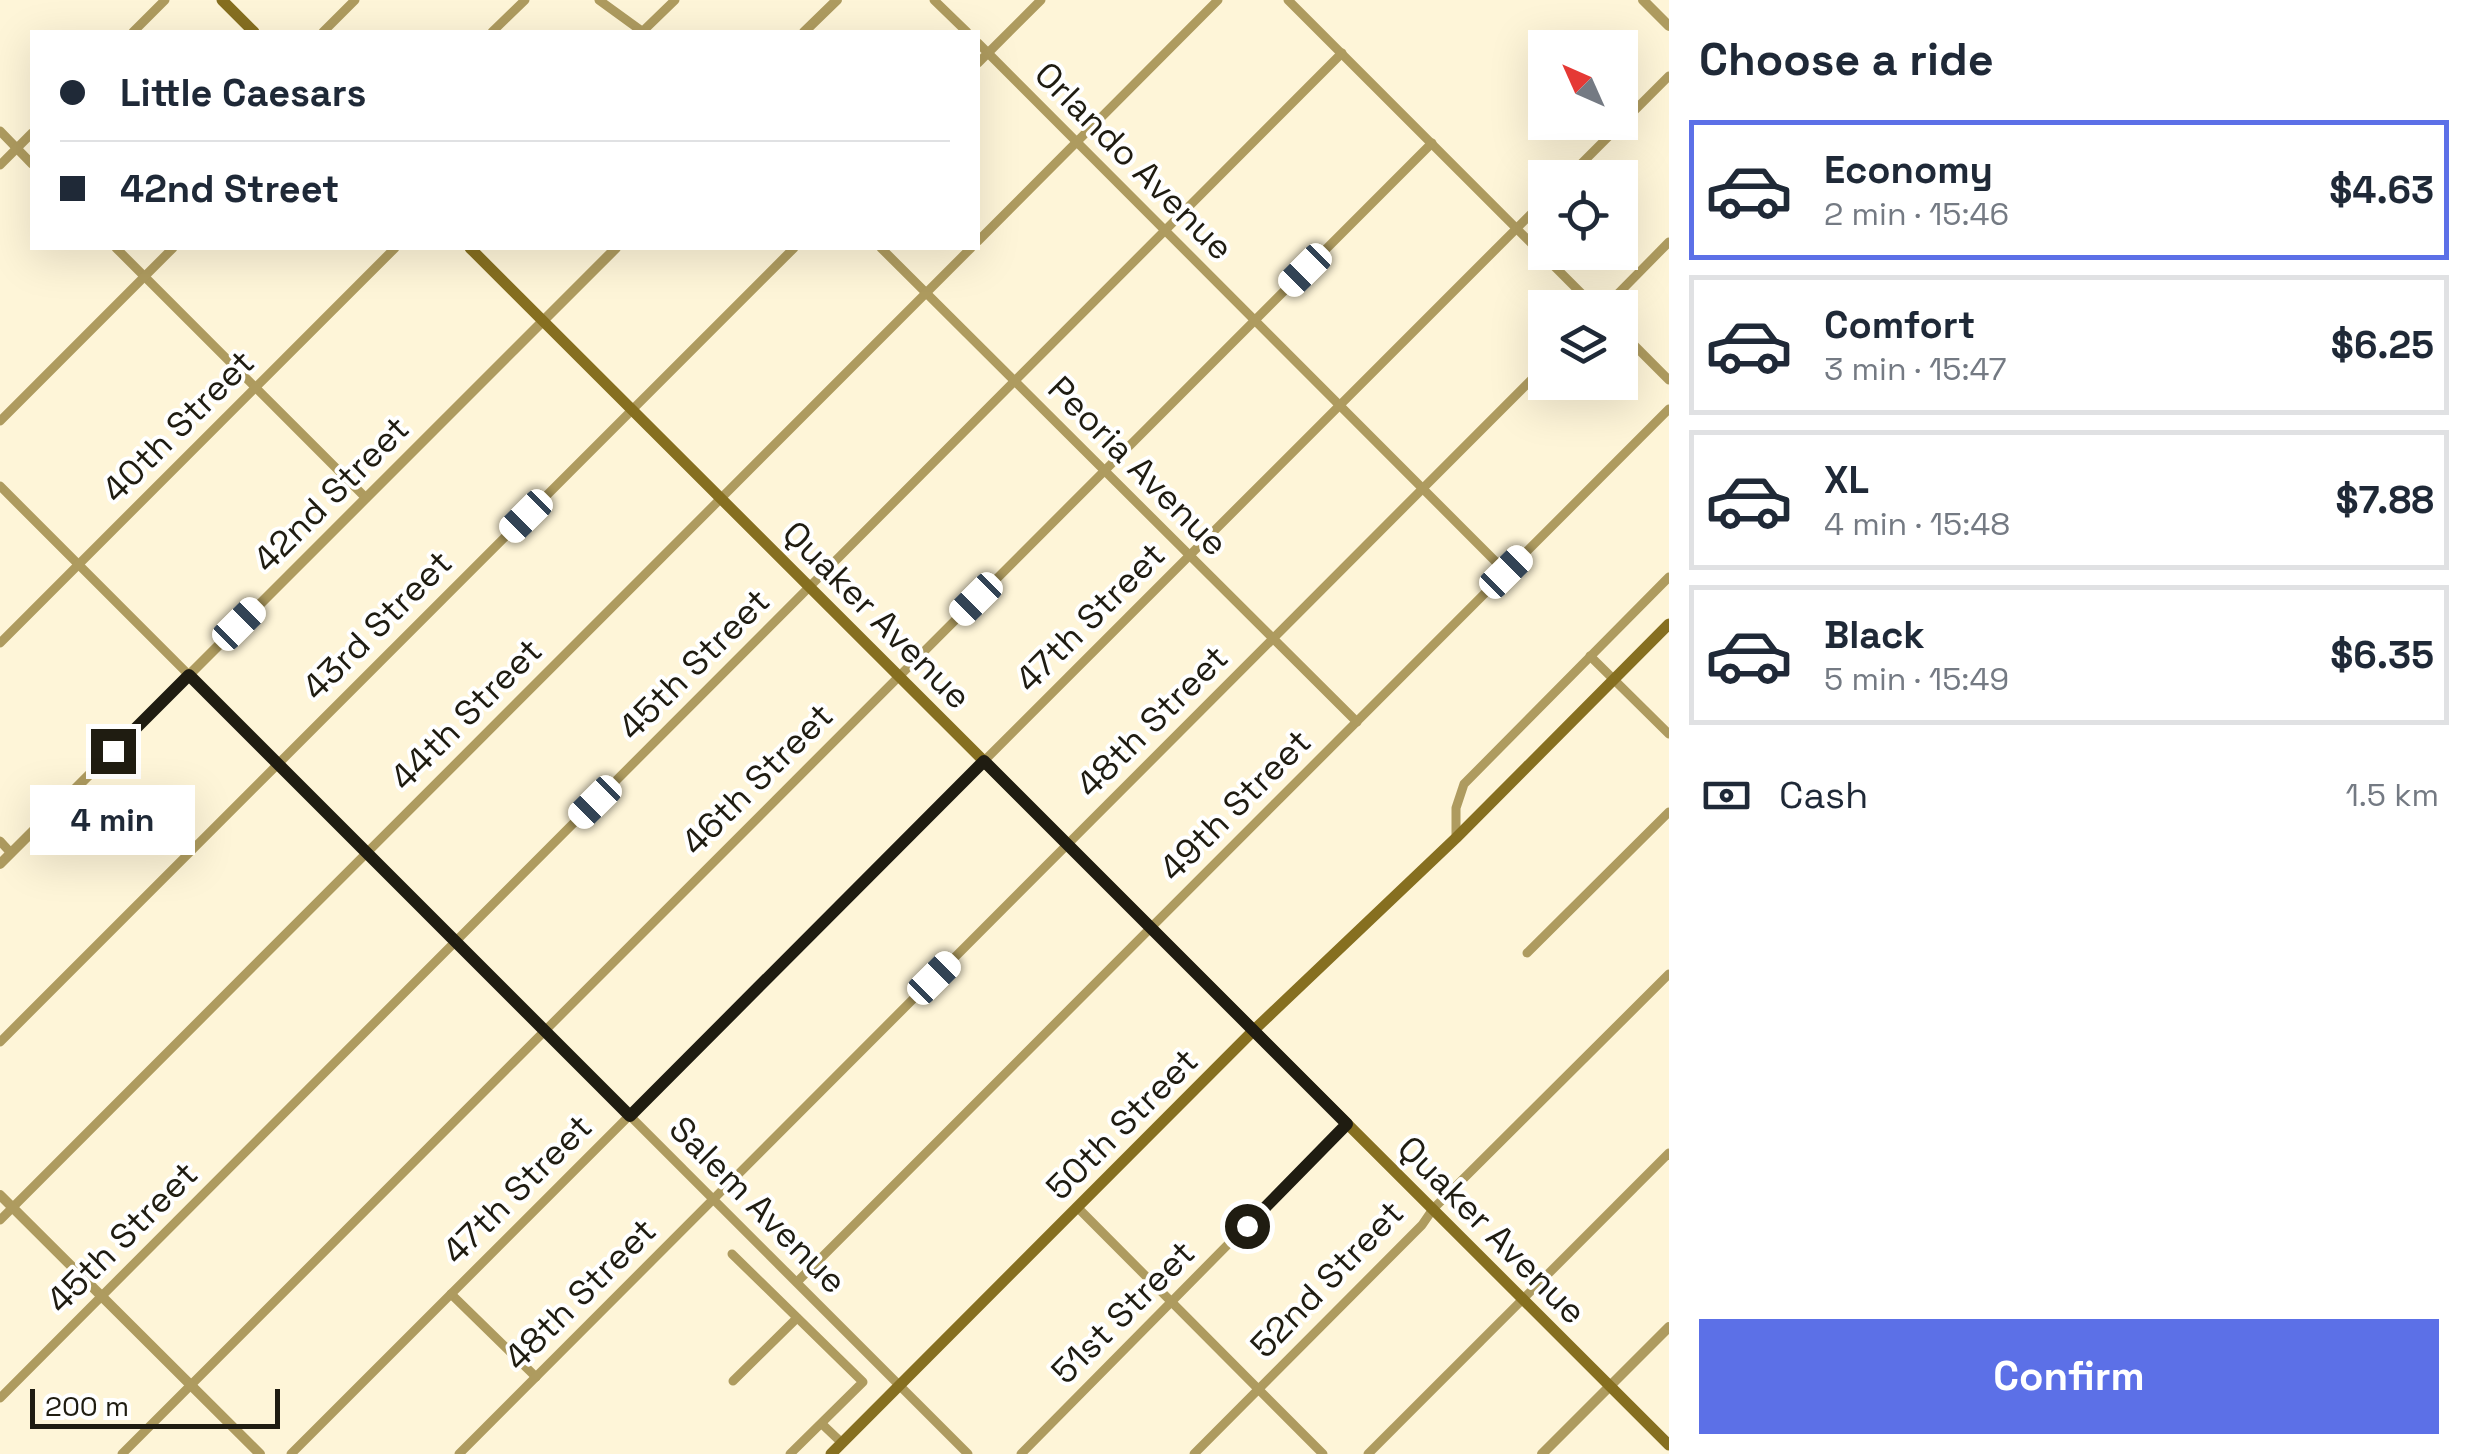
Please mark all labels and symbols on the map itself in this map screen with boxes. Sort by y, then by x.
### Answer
north arrow [1528,30,1638,140]
street label: Orlando Avenue [1025,52,1243,270]
car [1273,238,1337,302]
street label: 40th Street [93,341,263,511]
street label: Peoria Avenue [1039,367,1237,565]
street label: 42nd Street [244,407,418,581]
car [494,484,558,548]
street label: Quaker Avenue [773,511,981,719]
street label: 47th Street [1006,533,1174,701]
car [1474,540,1538,604]
street label: 43rd Street [293,541,461,709]
car [944,567,1008,631]
street label: 45th Street [609,579,779,749]
car [207,592,271,656]
street label: 44th Street [381,629,551,799]
street label: 48th Street [1067,636,1237,806]
street label: 46th Street [672,694,842,864]
street label: 49th Street [1150,720,1320,890]
route end [91,729,136,774]
car [563,770,627,834]
callout: 4 min [31,786,196,856]
car [902,946,966,1010]
street label: 50th Street [1037,1039,1207,1209]
street label: 47th Street [433,1105,601,1273]
street label: Salem Avenue [660,1107,856,1303]
street label: Quaker Avenue [1388,1126,1596,1334]
street label: 45th Street [37,1152,207,1322]
street label: 52nd Street [1241,1191,1413,1367]
route start [1225,1204,1270,1249]
street label: 48th Street [495,1209,665,1379]
street label: 51st Street [1042,1231,1204,1393]
scale bar [30,1384,280,1428]

